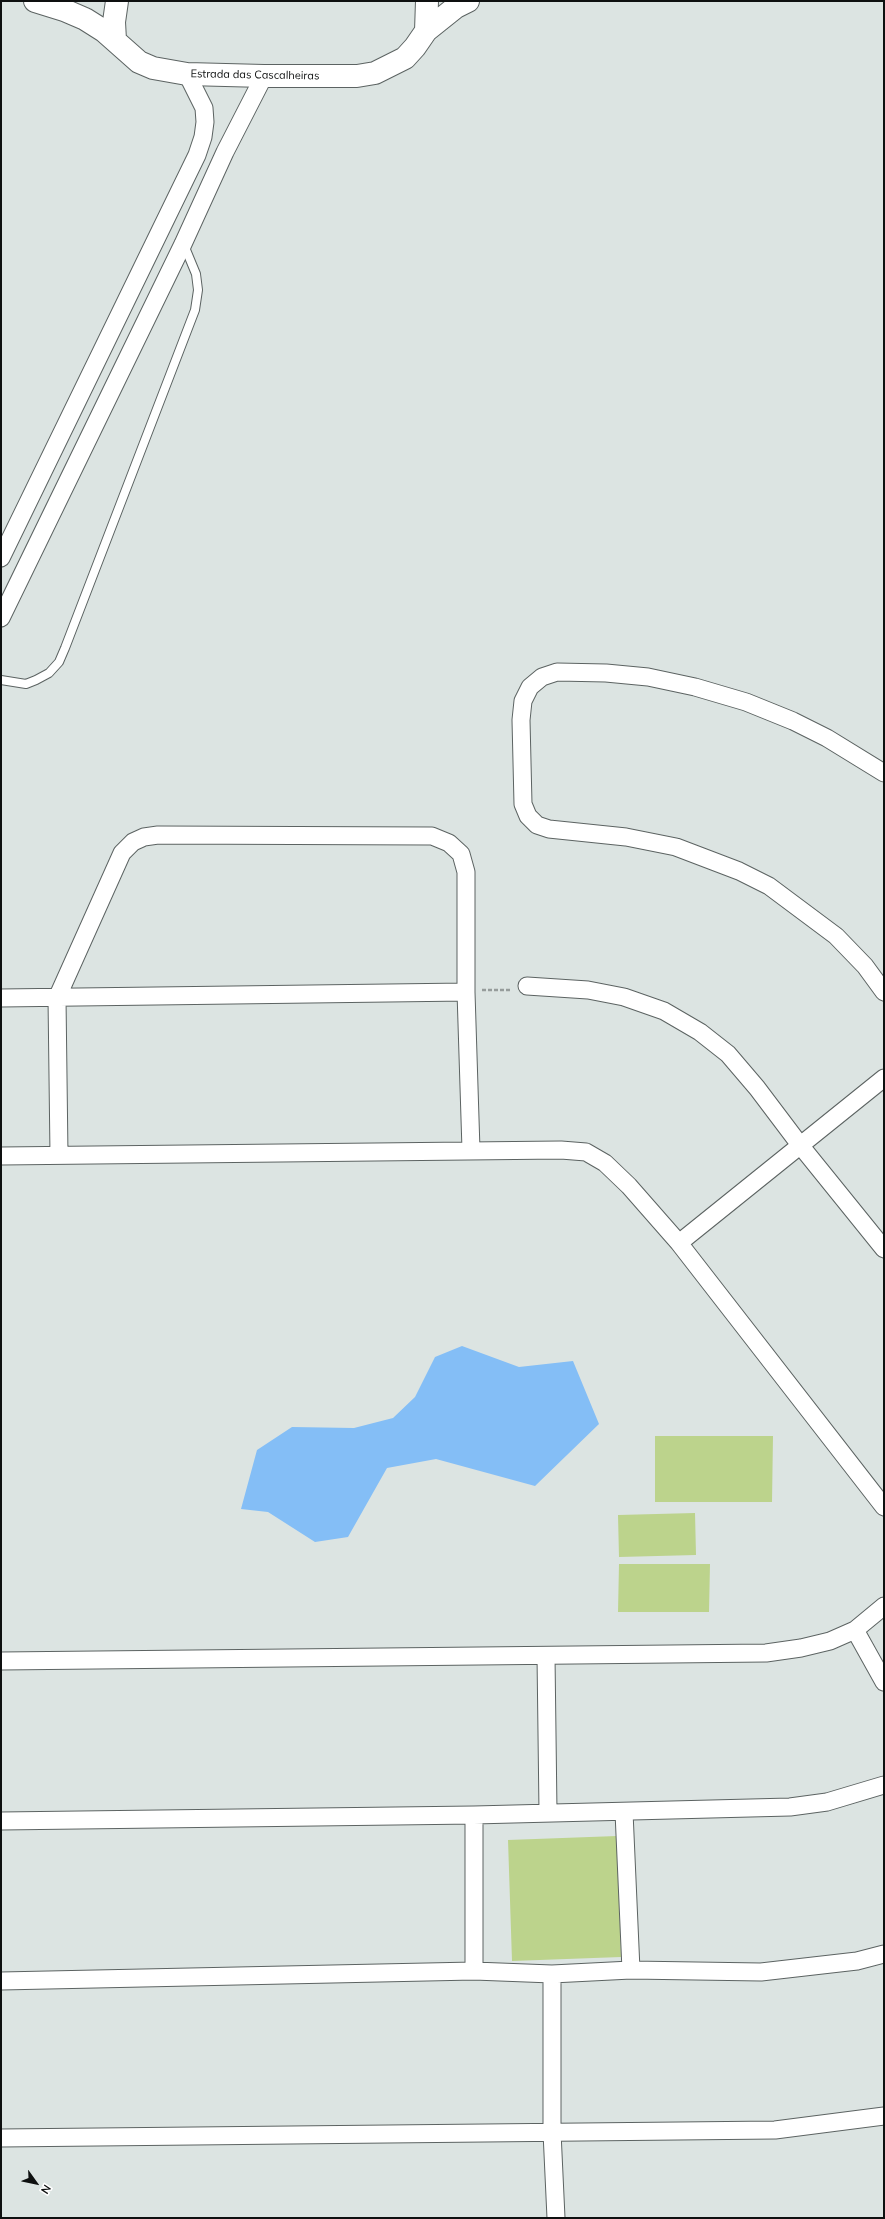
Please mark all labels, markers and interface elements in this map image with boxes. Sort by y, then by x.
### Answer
street label: Estrada das Cascalheiras [190,67,320,83]
north arrow [16,2163,56,2203]
text: N [38,2182,54,2197]

